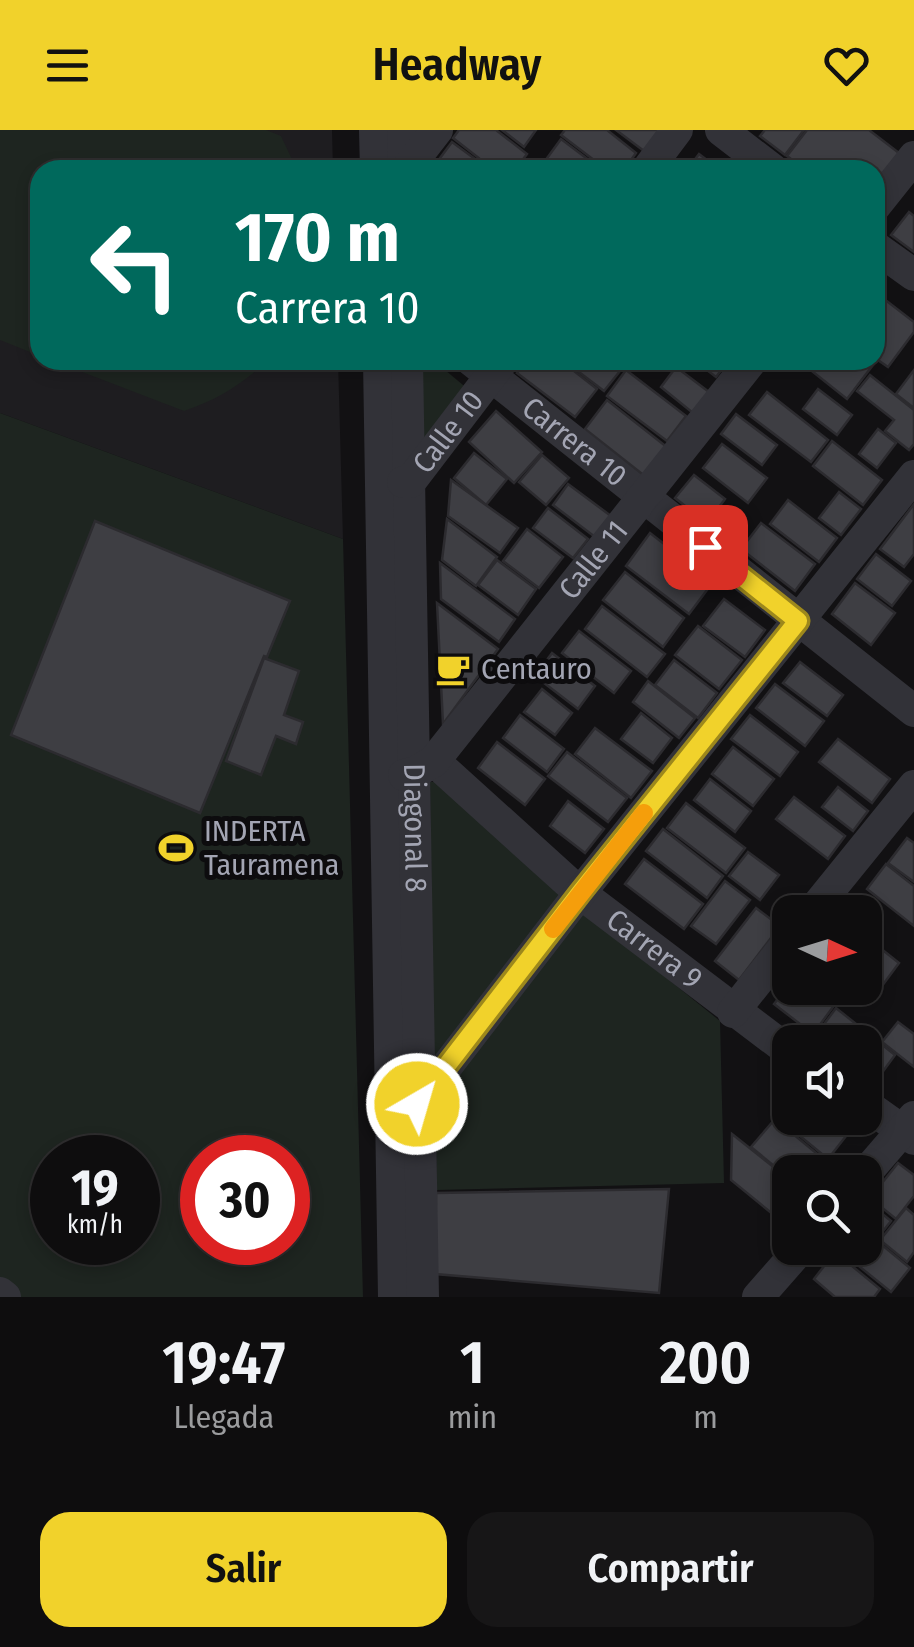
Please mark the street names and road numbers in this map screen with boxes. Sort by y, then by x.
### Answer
street label: Calle 10 [405,383,491,480]
street label: Carrera 10 [515,390,634,494]
street label: Calle 11 [551,514,635,606]
street label: Diagonal 8 [396,763,434,893]
street label: Carrera 9 [599,902,709,997]

